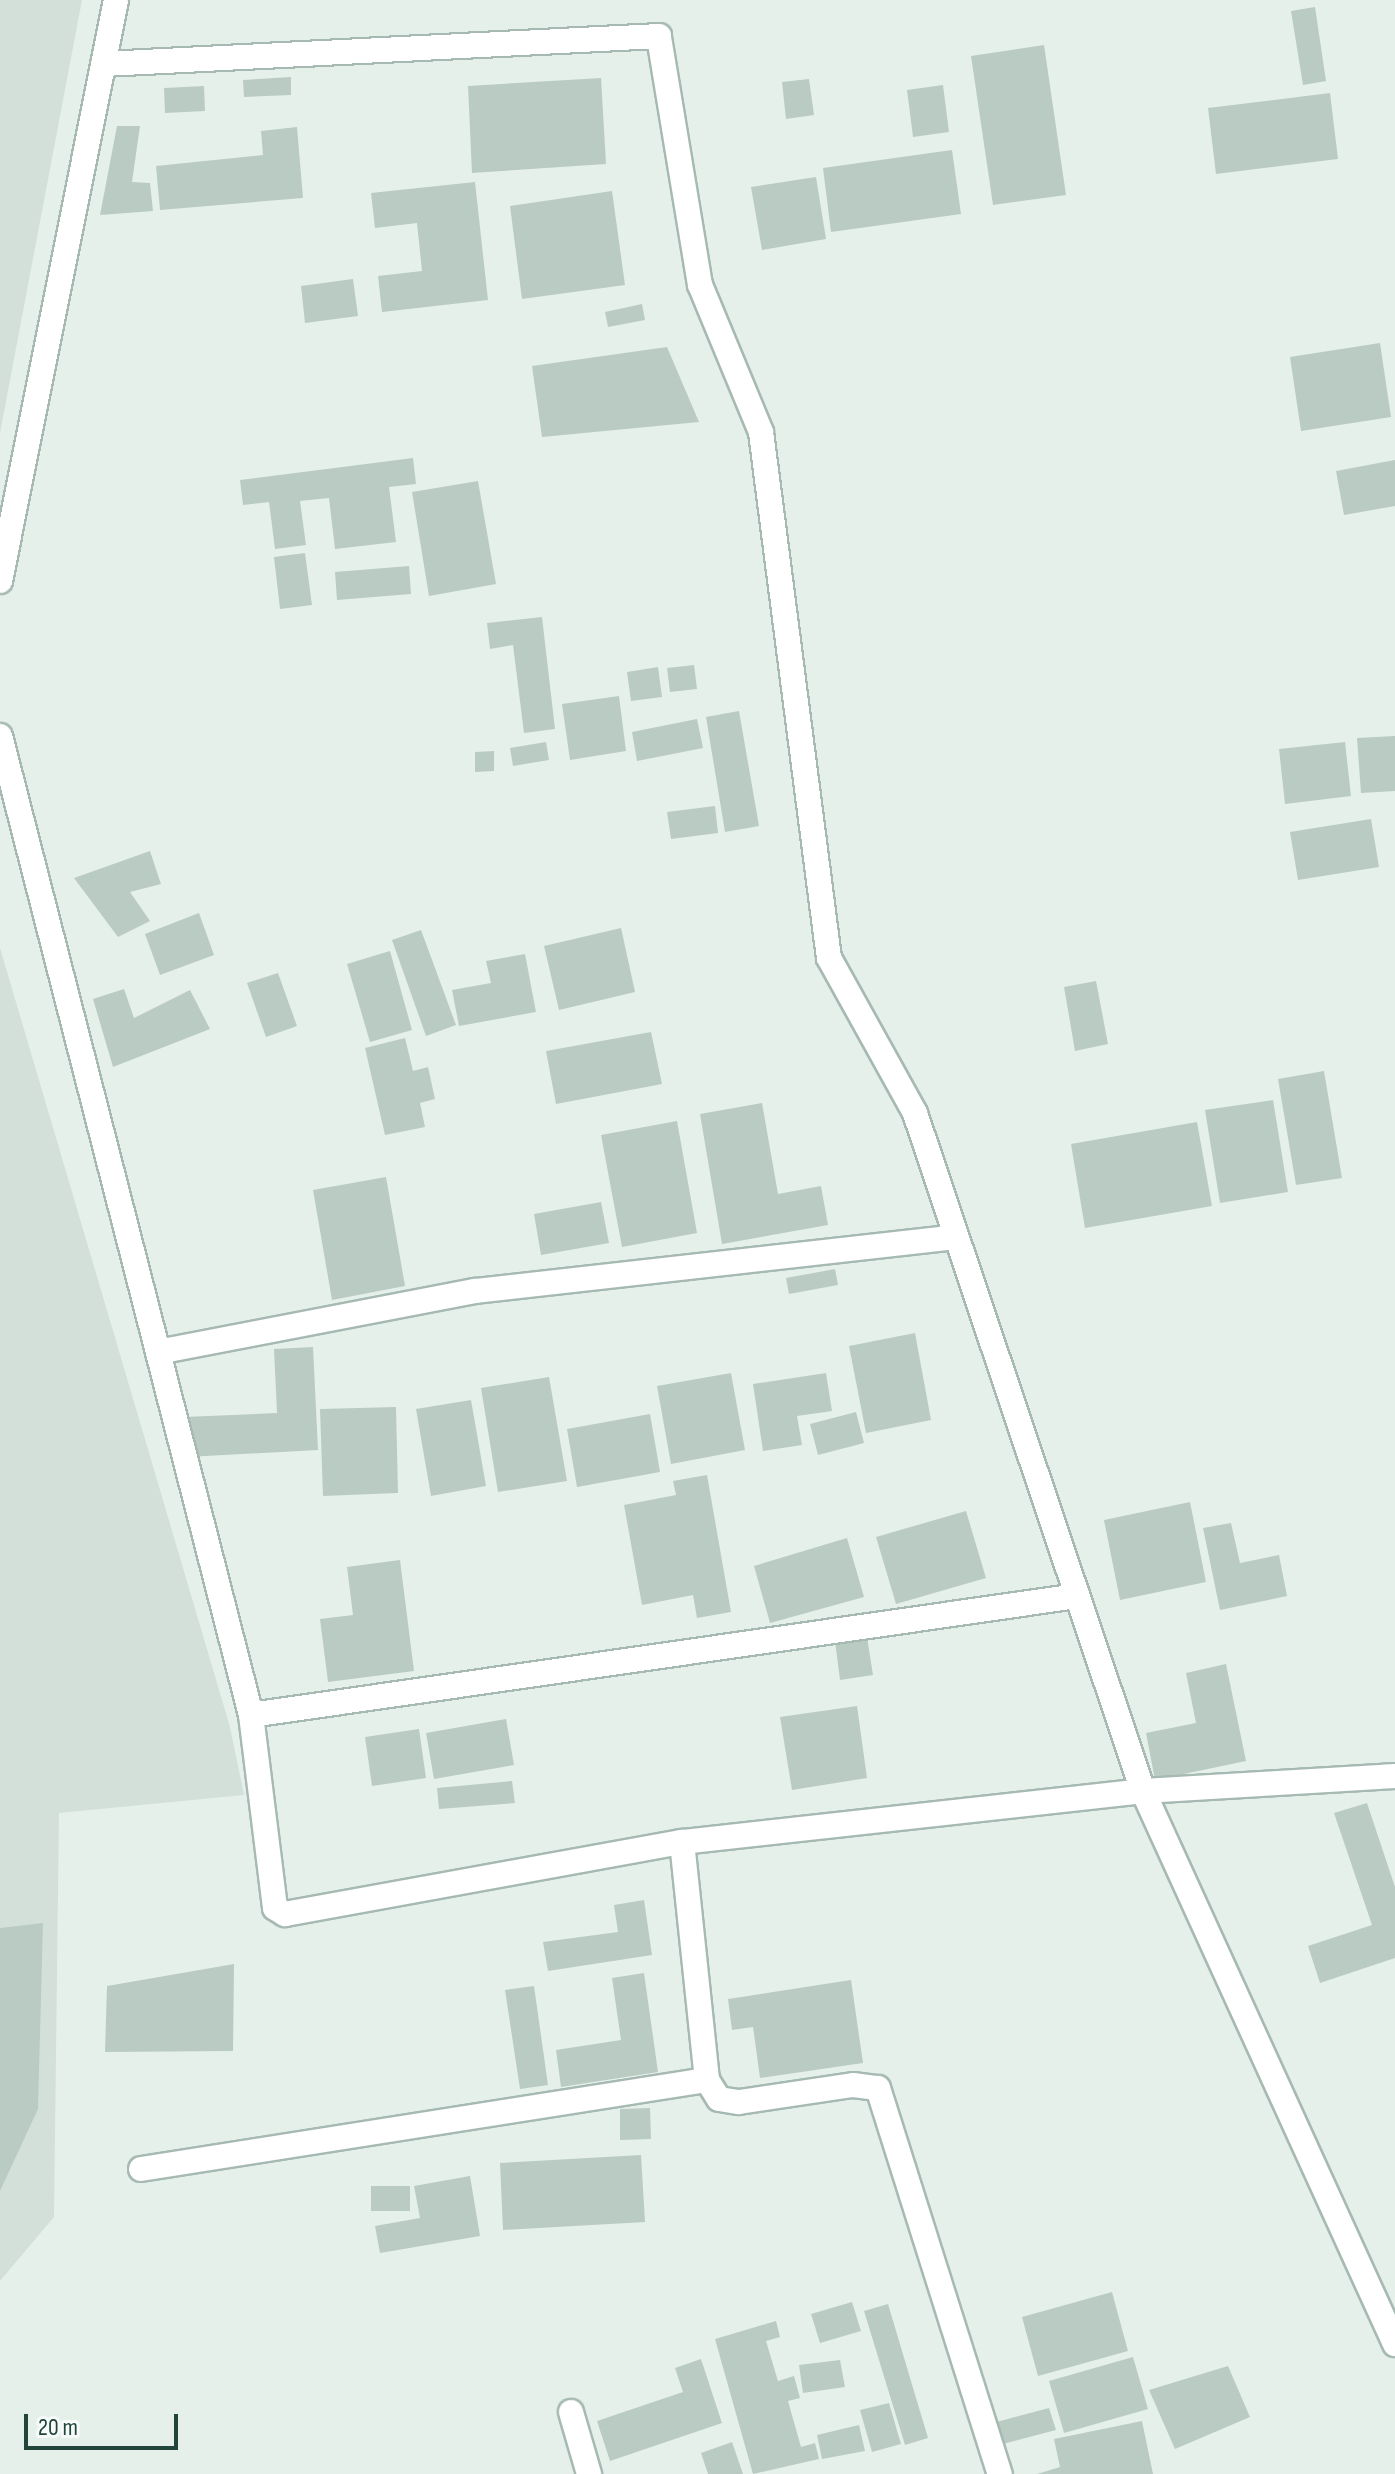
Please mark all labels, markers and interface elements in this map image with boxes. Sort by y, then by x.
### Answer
scale bar [28,2398,182,2448]
text: 20 m [38,2413,78,2442]

